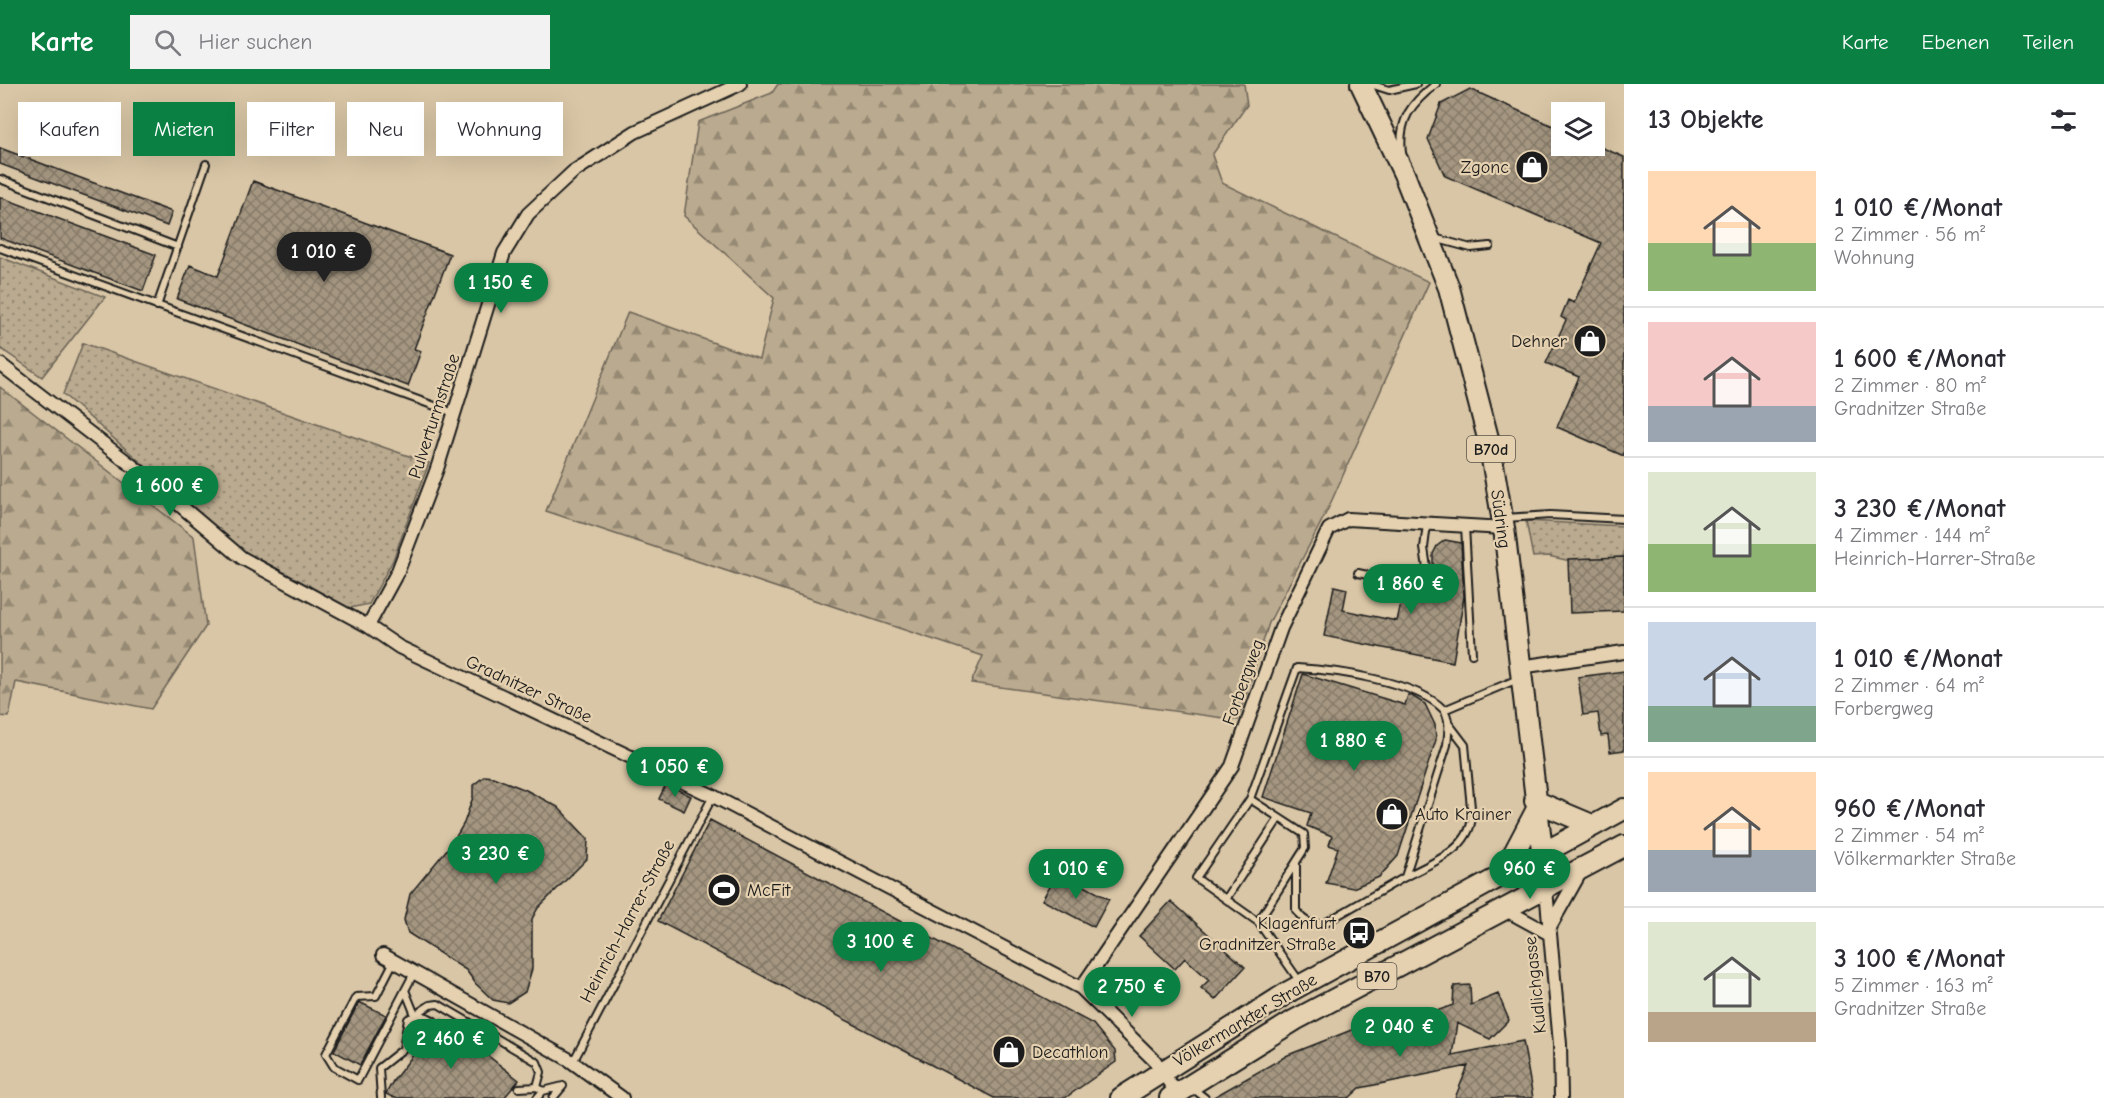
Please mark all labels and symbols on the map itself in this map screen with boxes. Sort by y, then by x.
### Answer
shop icon: Zgonc [1514,149,1550,185]
place label: Zgonc [1461,157,1509,178]
pin: 1 010 € [269,232,379,283]
pin: 1 150 € [446,263,556,314]
shop icon: Dehner [1572,323,1608,359]
place label: Dehner [1511,331,1568,352]
street label: Pulverturmstraße [404,351,465,481]
road number: B70d [1467,436,1515,462]
pin: 1 600 € [115,466,225,517]
street label: Südring [1486,488,1515,550]
pin: 1 860 € [1356,564,1466,615]
street label: Forbergweg [1218,636,1269,728]
street label: Gradnitzer Straße [462,651,595,728]
pin: 1 880 € [1299,721,1409,772]
pin: 1 050 € [620,747,730,798]
shop icon: Auto Krainer [1374,796,1410,832]
place label: Auto Krainer [1415,804,1512,825]
pin: 3 230 € [441,834,551,885]
street label: Heinrich-Harrer-Straße [576,836,679,1006]
pin: 1 010 € [1021,849,1131,900]
pin: 960 € [1488,849,1572,900]
sports icon: McFit [706,872,742,908]
place label: McFit [747,880,791,901]
place label: Klagenfurt Gradnitzer Straße [1199,913,1337,955]
bus stop icon: Klagenfurt Gradnitzer Straße [1341,915,1377,951]
pin: 3 100 € [826,922,936,973]
street label: Kudlichgasse [1520,935,1551,1035]
road number: B70 [1358,963,1396,989]
pin: 2 750 € [1077,967,1187,1018]
street label: Völkermarkter Straße [1170,969,1321,1072]
pin: 2 040 € [1345,1007,1455,1058]
pin: 2 460 € [396,1019,506,1070]
shop icon: Decathlon [991,1034,1027,1070]
place label: Decathlon [1032,1042,1109,1063]

